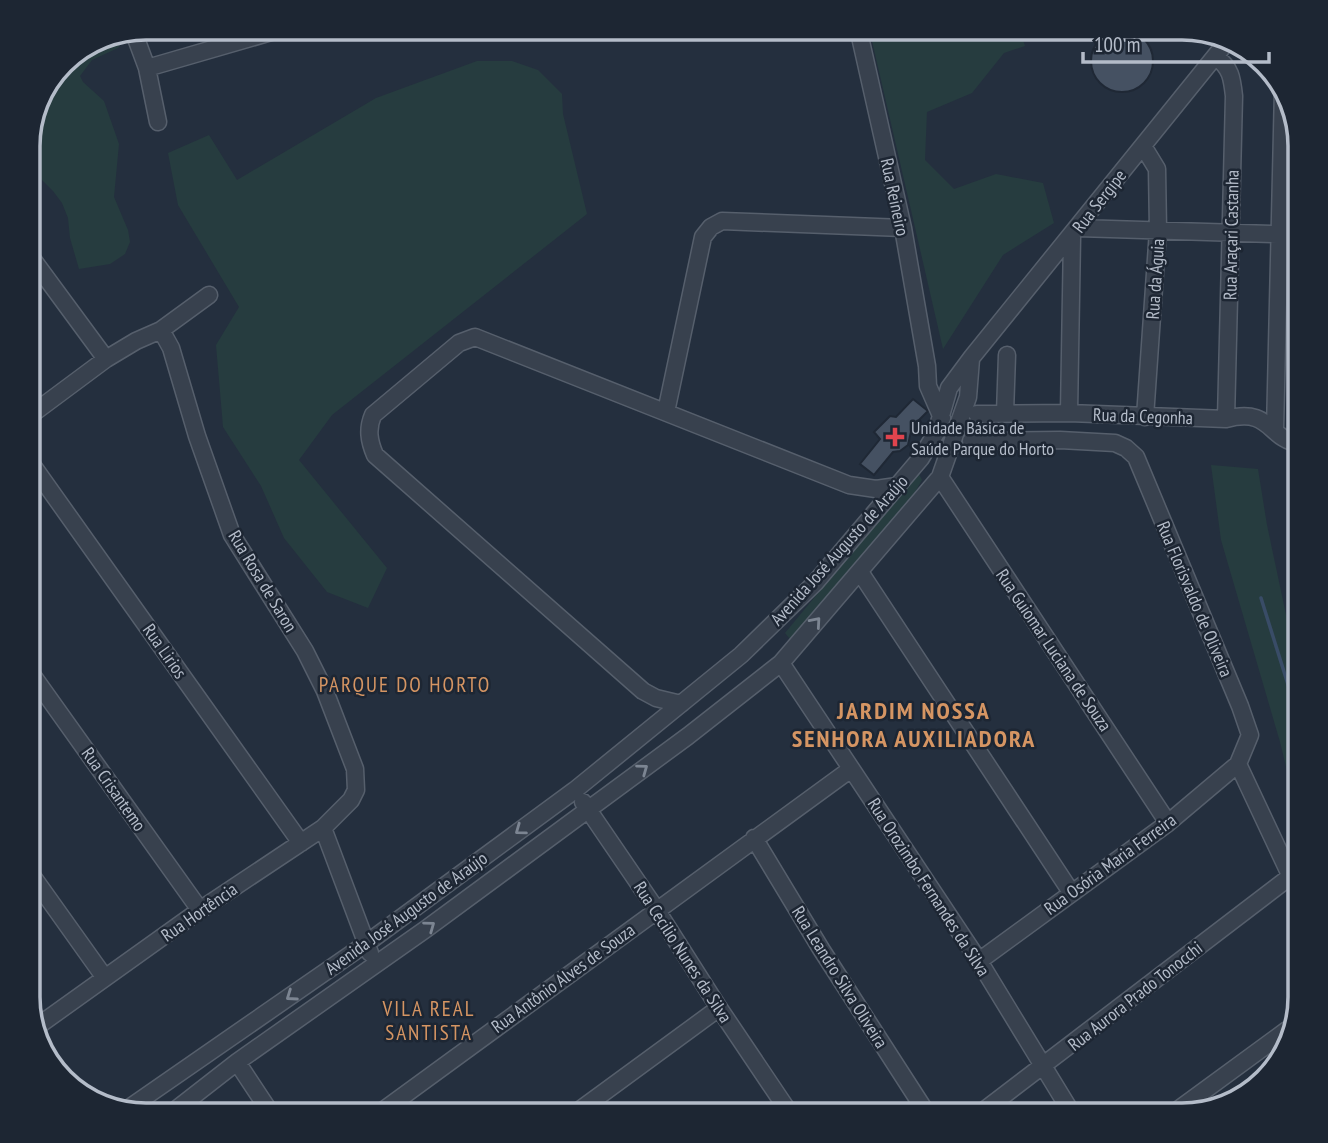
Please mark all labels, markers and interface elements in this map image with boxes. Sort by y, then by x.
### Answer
scale bar [1083,21,1268,65]
text: 100 m [1094,31,1140,58]
street label: Rua Reineiro [876,156,914,238]
street label: Rua Sergipe [1067,165,1131,237]
street label: Rua Araçari Castanha [1218,170,1244,300]
street label: Rua da Águia [1141,238,1169,320]
street label: Rua da Cegonha [1093,403,1193,429]
place label: Unidade Básica de Saúde Parque do Horto [911,416,1054,460]
marker: Unidade Básica de Saúde Parque do Horto [885,427,905,447]
street label: Avenida José Augusto de Araújo [765,470,913,630]
street label: Rua Florisvaldo de Oliveira [1152,518,1238,680]
street label: Rua Rosa de Saron [224,526,302,636]
street label: Rua Guiomar Luciana de Souza [991,564,1117,736]
one-way arrow [808,618,820,631]
street label: Rua Lirios [138,619,192,683]
district label: PARQUE DO HORTO [319,671,491,698]
district label: JARDIM NOSSA SENHORA AUXILIADORA [792,695,1036,754]
street label: Rua Crisantemo [77,743,151,836]
one-way arrow [635,765,648,777]
street label: Rua Orozimbo Fernandes da Silva [863,793,995,981]
street label: Rua Osória Maria Ferreira [1039,808,1181,920]
one-way arrow [515,822,528,834]
street label: Avenida José Augusto de Araújo [320,846,492,980]
street label: Rua Hortência [156,877,242,947]
street label: Rua Cecilio Nunes da Silva [629,877,737,1027]
street label: Rua Leandro Silva Oliveira [787,902,893,1052]
street label: Rua Antônio Alves de Souza [487,918,639,1038]
one-way arrow [422,922,435,934]
street label: Rua Aurora Prado Tonocchi [1063,936,1207,1056]
one-way arrow [286,988,299,1000]
district label: VILA REAL SANTISTA [382,995,475,1046]

